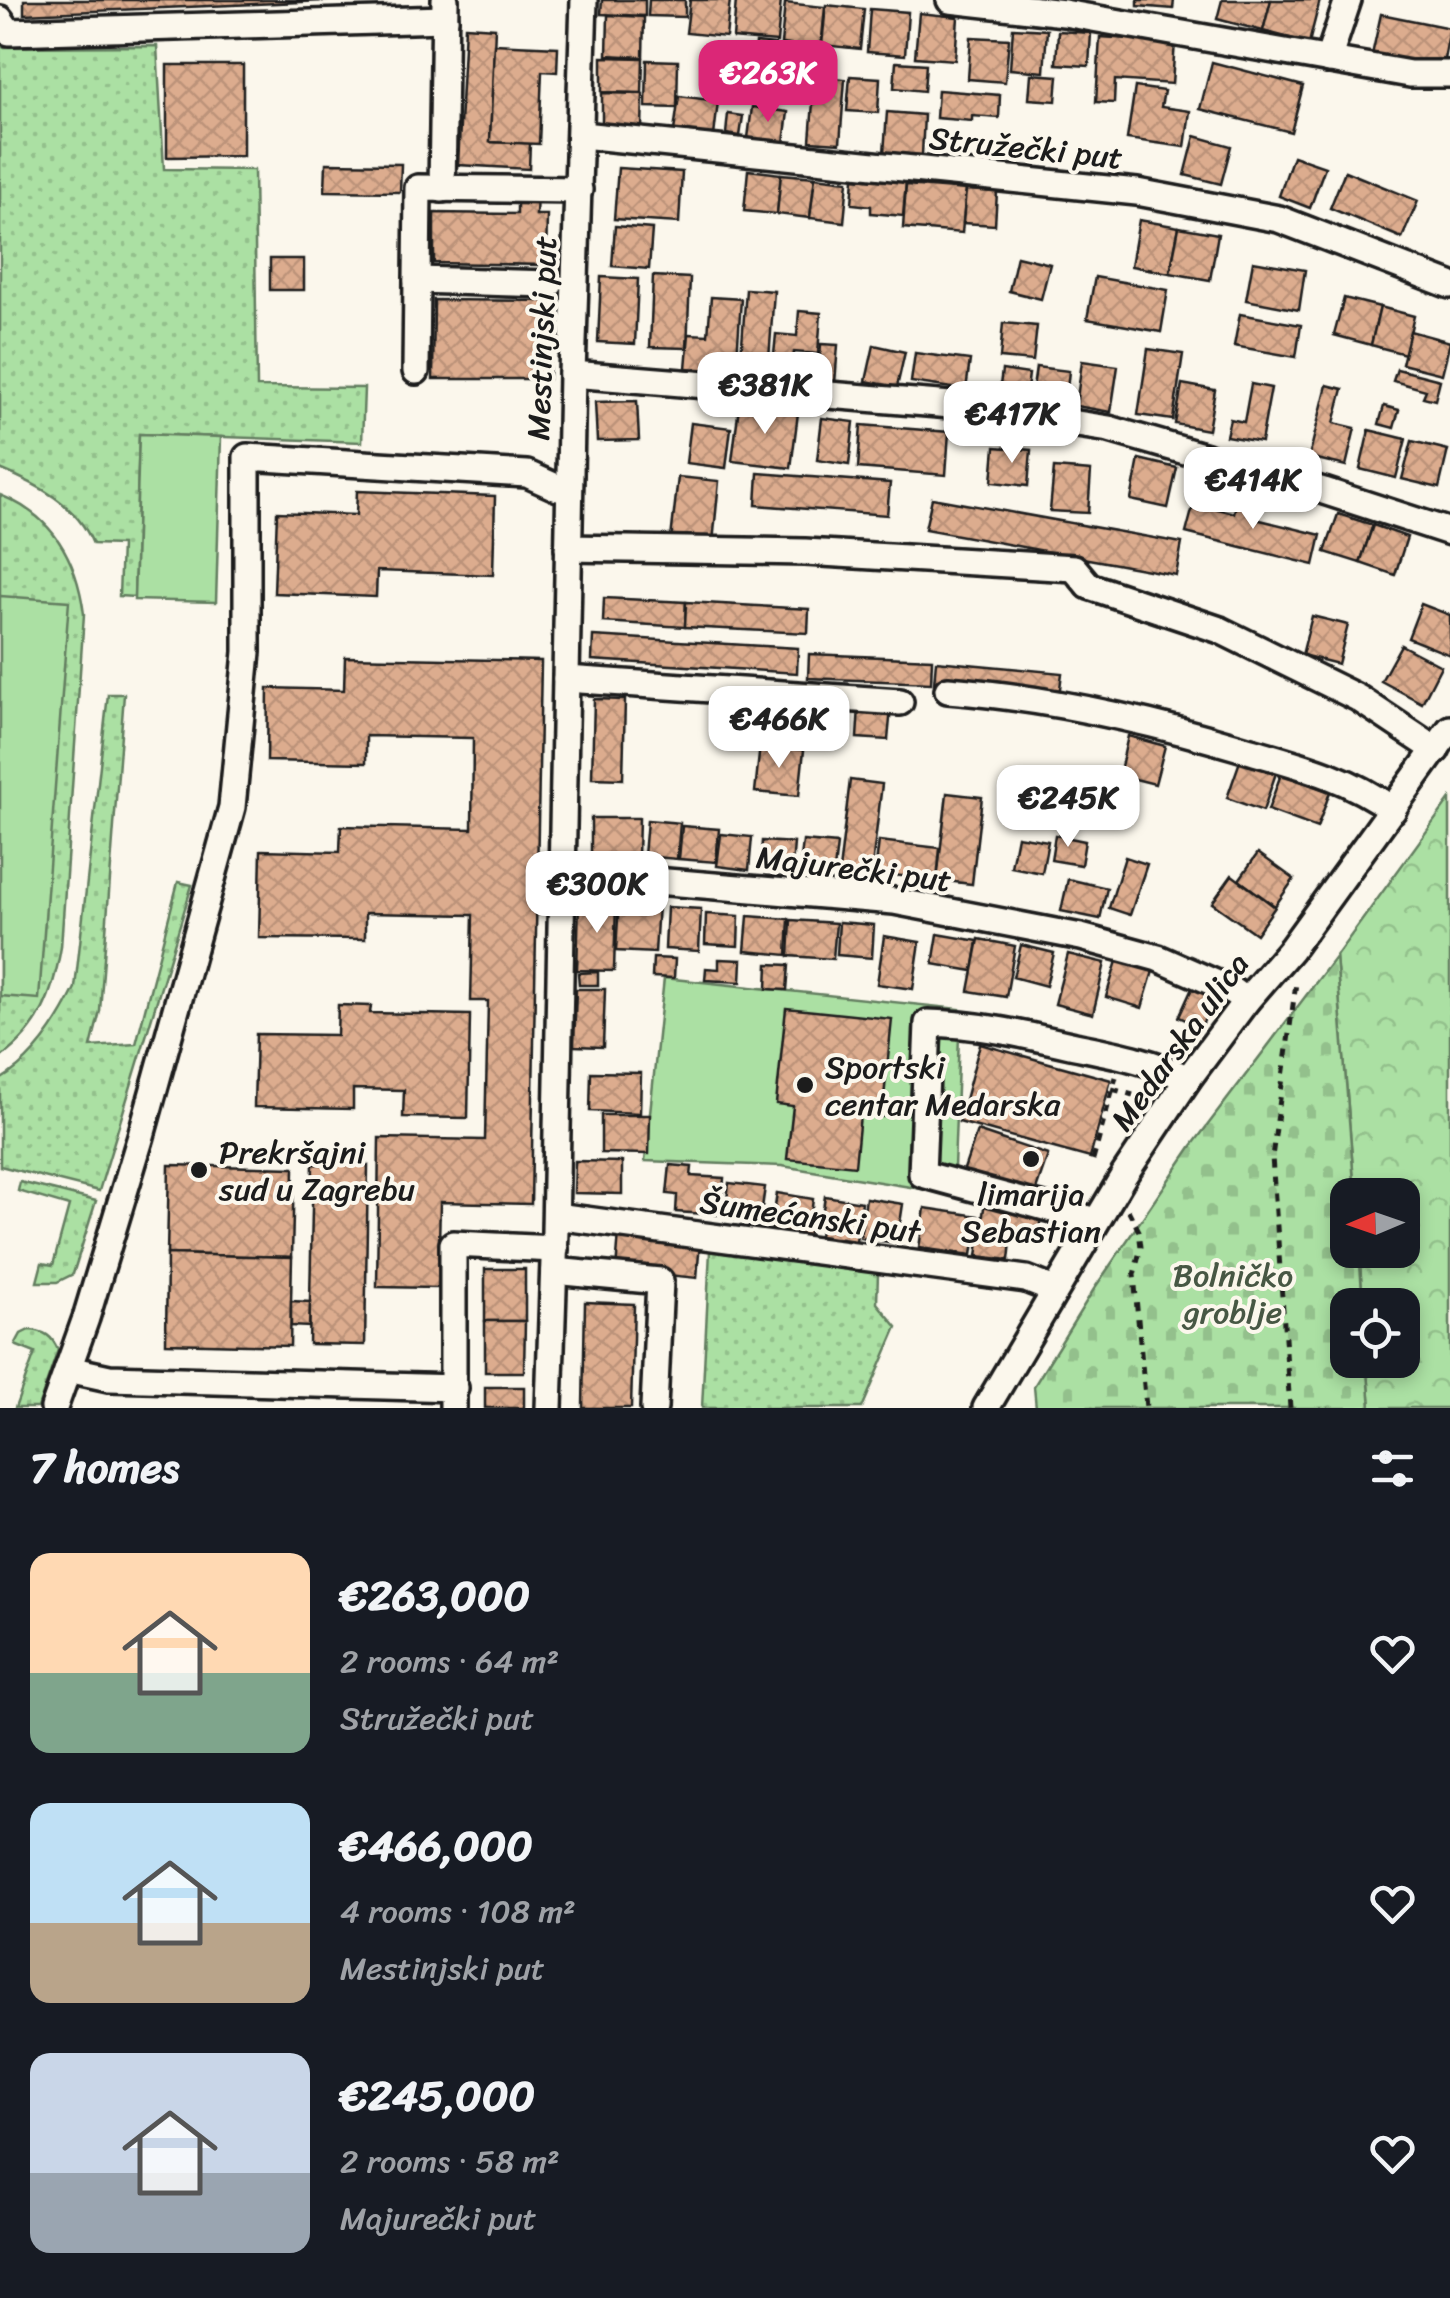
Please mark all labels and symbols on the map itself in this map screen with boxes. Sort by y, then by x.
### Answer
pin: €263K [698,40,838,125]
street label: Stružečki put [926,110,1126,186]
street label: Mestinjski put [510,235,574,441]
pin: €381K [695,352,835,437]
pin: €417K [942,381,1082,466]
pin: €414K [1183,447,1323,532]
pin: €466K [709,686,849,771]
pin: €245K [998,765,1138,850]
street label: Majurečki put [753,829,955,909]
pin: €300K [527,851,667,936]
street label: Medarska ulica [1095,940,1265,1144]
place label: Sportski centar Medarska [825,1039,1061,1133]
marker: Sportski centar Medarska [794,1074,816,1096]
place label: Prekršajni sud u Zagrebu [218,1124,415,1218]
marker: limarija Sebastian [1020,1148,1042,1170]
marker: Prekršajni sud u Zagrebu [188,1159,210,1181]
place label: limarija Sebastian [961,1166,1101,1260]
street label: Šumećanski put [696,1173,925,1261]
north arrow [1330,1178,1420,1268]
park label: Bolničko groblje [1173,1247,1293,1341]

